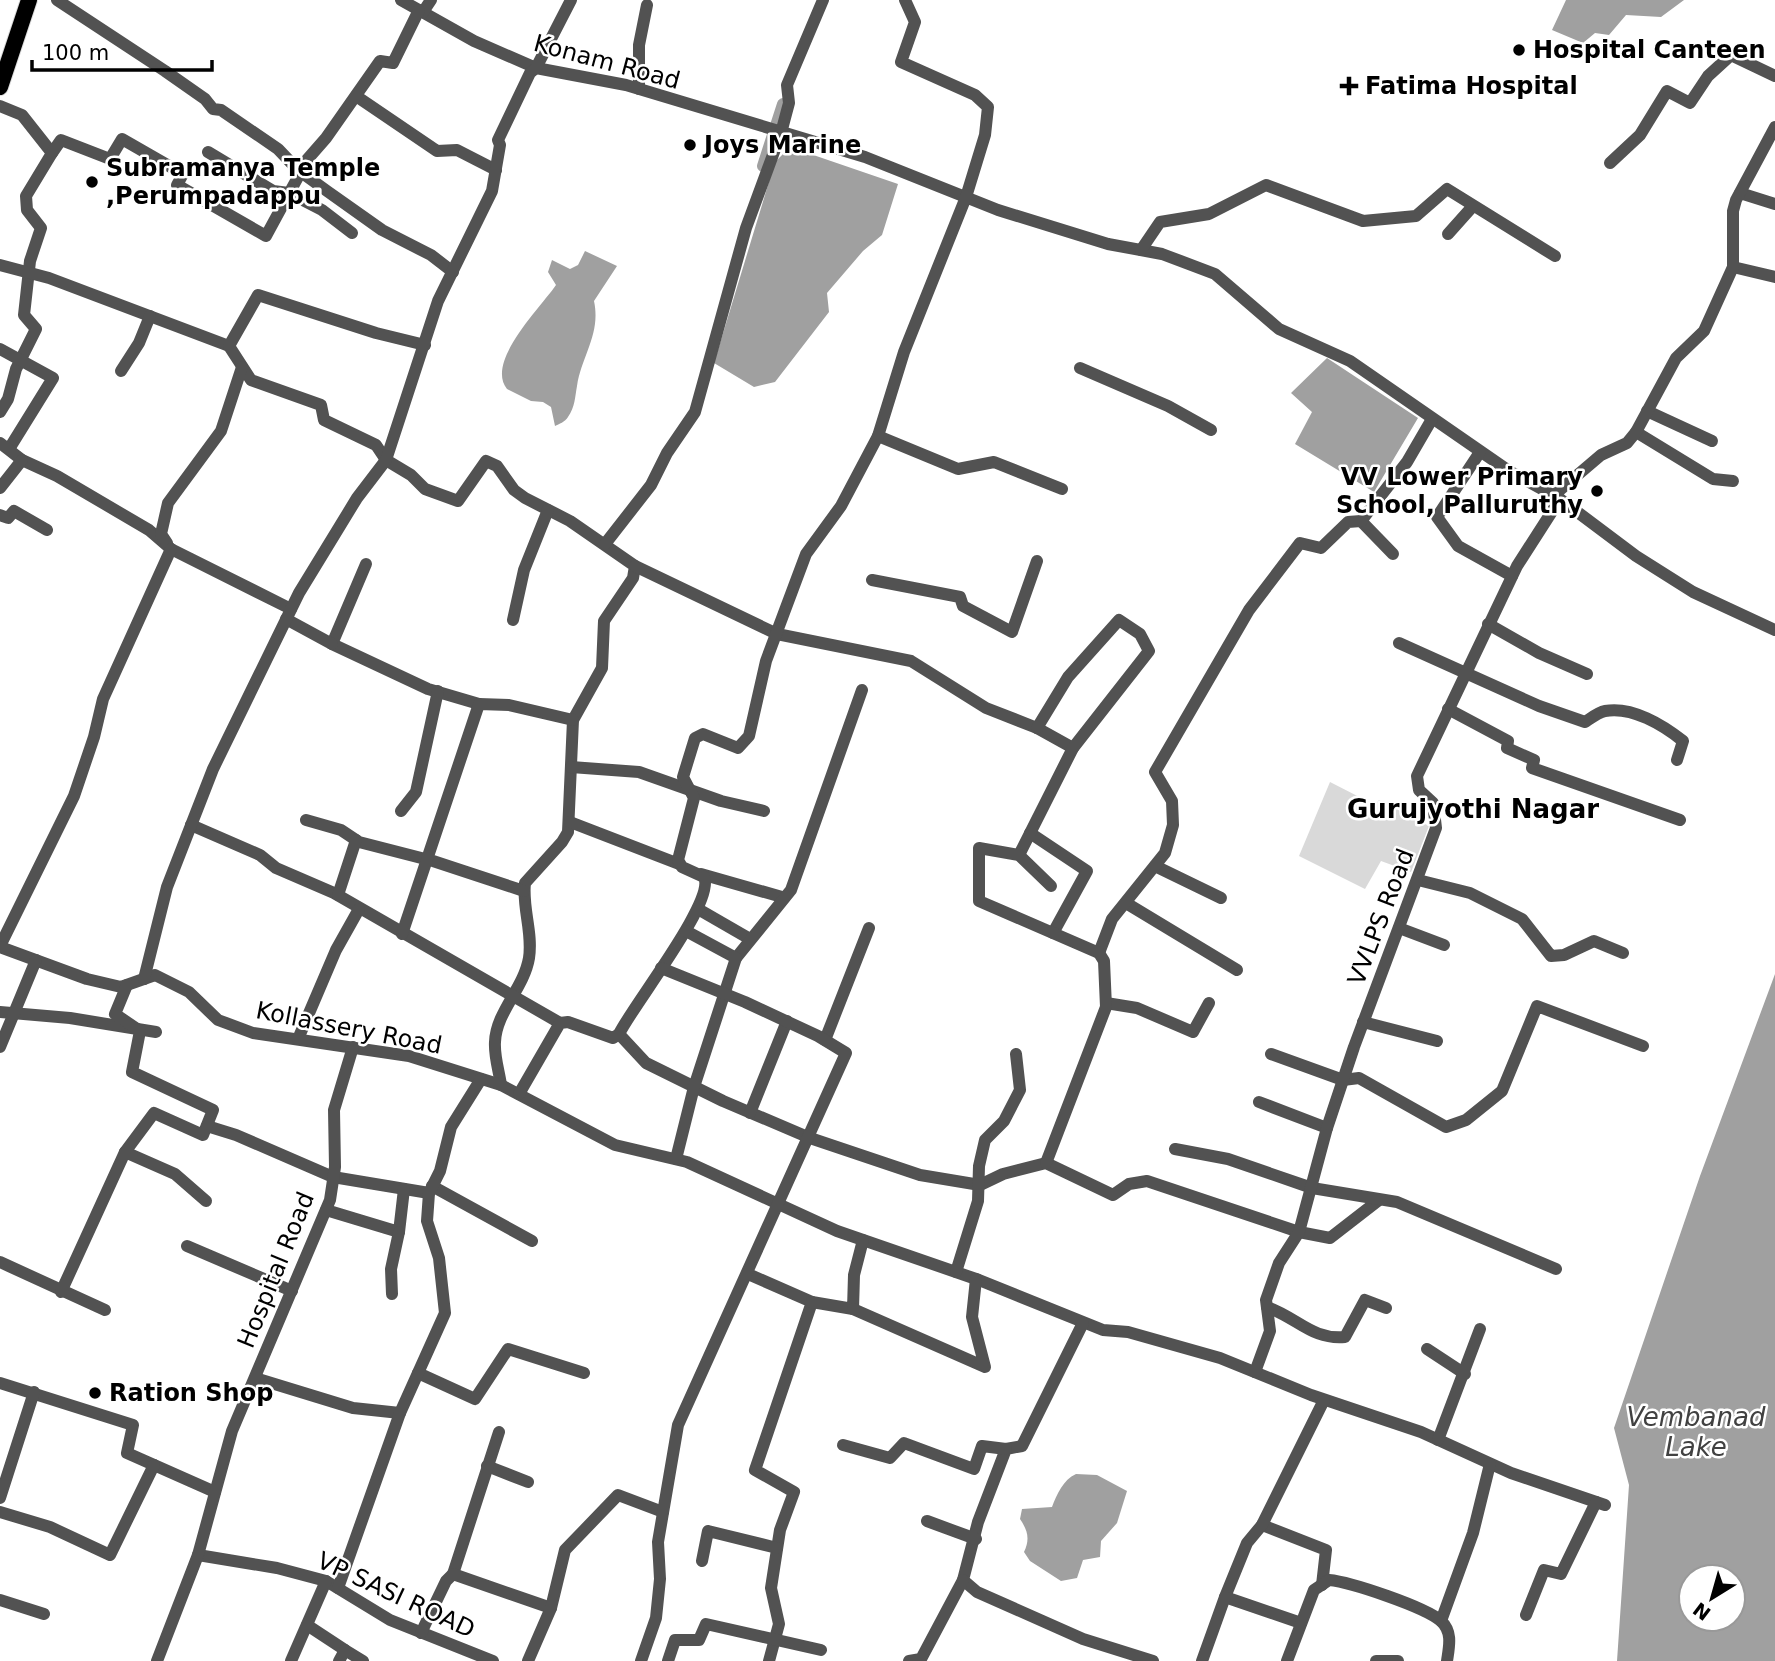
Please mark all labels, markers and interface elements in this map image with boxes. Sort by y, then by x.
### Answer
scale bar [32,28,212,72]
street label: Konam Road [531,29,683,95]
place label: Hospital Canteen [1533,36,1766,64]
text: 100 m [42,41,109,65]
marker: Hospital Canteen [1511,42,1527,58]
place label: Fatima Hospital [1365,72,1578,100]
marker: Fatima Hospital [1339,76,1359,96]
place label: Joys Marine [702,131,861,159]
marker: Joys Marine [682,137,698,153]
place label: Subramanya Temple ,Perumpadappu [106,154,380,210]
marker: Subramanya Temple ,Perumpadappu [84,174,100,190]
place label: VV Lower Primary School, Palluruthy [1336,463,1583,519]
marker: VV Lower Primary School, Palluruthy [1589,483,1605,499]
district label: Gurujyothi Nagar [1347,794,1599,824]
street label: VVLPS Road [1342,845,1420,989]
street label: Kollassery Road [254,996,444,1060]
street label: Hospital Road [232,1188,320,1352]
place label: Ration Shop [109,1379,273,1407]
marker: Ration Shop [87,1385,103,1401]
water label: Vembanad Lake [1627,1402,1766,1462]
street label: VP SASI ROAD [313,1546,479,1644]
north arrow [1677,1563,1747,1633]
text: N [1689,1598,1715,1625]

